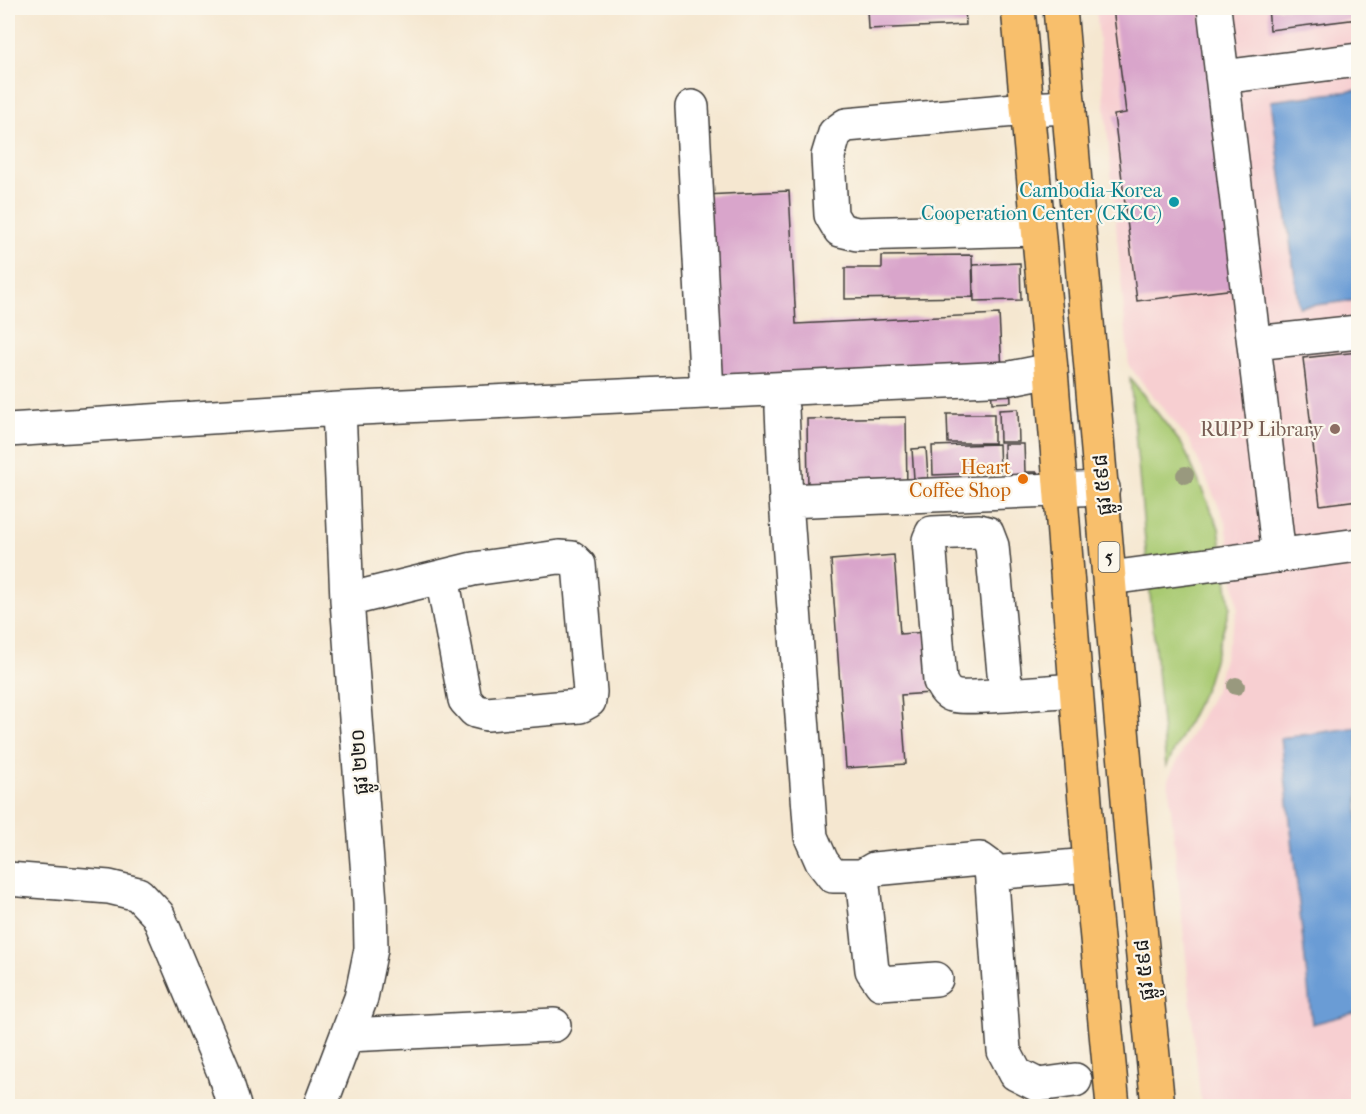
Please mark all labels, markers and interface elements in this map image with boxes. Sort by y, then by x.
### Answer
place label: Cambodia-Korea Cooperation Center (CKCC) [921,179,1163,225]
marker: Cambodia-Korea Cooperation Center (CKCC) [1167,195,1181,209]
place label: RUPP Library [1200,418,1324,441]
marker: RUPP Library [1328,422,1342,436]
street label: ផ្លូវ ៥៩៨ [1088,453,1124,517]
place label: Heart Coffee Shop [909,456,1011,502]
marker: Heart Coffee Shop [1016,472,1030,486]
road number: 5 [1098,542,1120,572]
street label: ផ្លូវ ២២០ [346,728,380,796]
street label: ផ្លូវ ៥៩៨ [1130,937,1166,1002]

